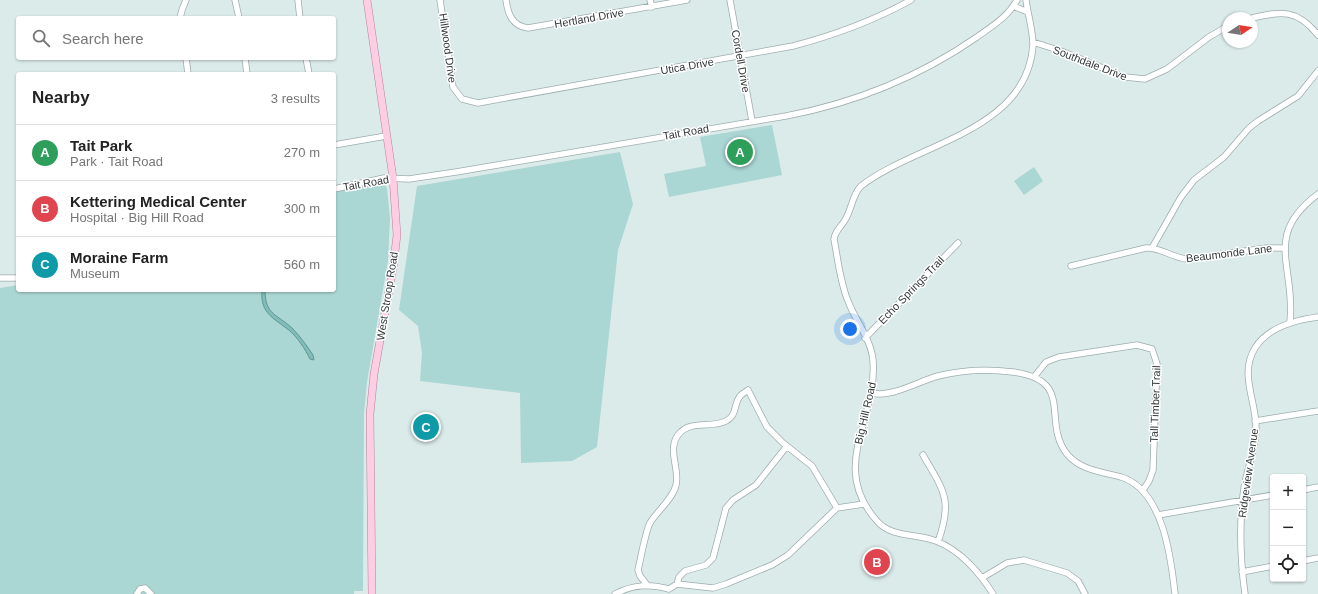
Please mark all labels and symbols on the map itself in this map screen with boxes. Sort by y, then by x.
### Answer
street label: Hertland Drive [553,6,625,30]
street label: Hillwood Drive [437,12,459,84]
north arrow [1222,12,1258,48]
street label: Cordell Drive [730,29,752,93]
street label: Southdale Drive [1051,43,1129,83]
street label: Utica Drive [659,55,715,77]
street label: Tait Road [662,122,710,142]
pin: A [727,137,753,167]
street label: Tait Road [342,173,390,193]
street label: Beaumonde Lane [1185,242,1273,264]
street label: West Stroop Road [374,251,400,341]
street label: Echo Springs Trail [876,254,946,326]
your location [840,319,860,339]
street label: Tall Timber Trail [1148,365,1162,443]
street label: Big Hill Road [852,381,878,445]
pin: C [413,412,439,442]
street label: Ridgeview Avenue [1236,427,1260,519]
pin: B [864,547,890,577]

